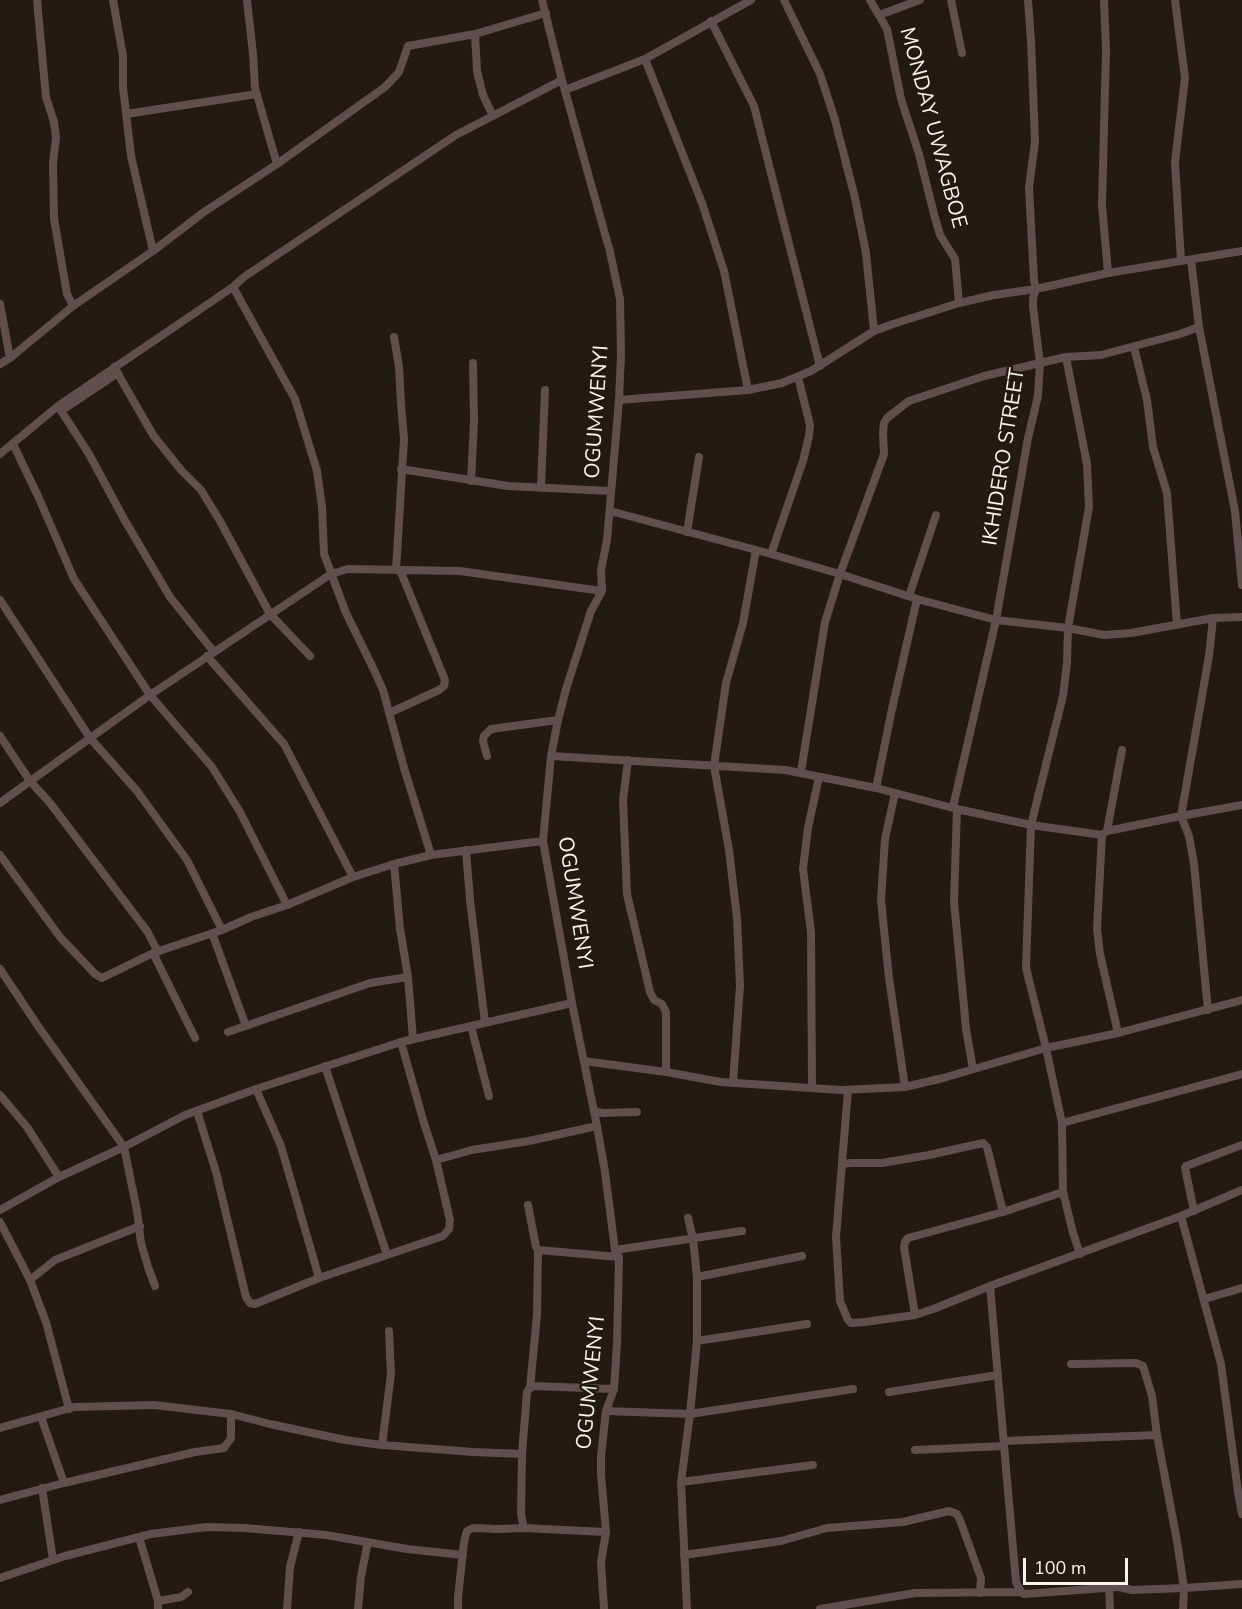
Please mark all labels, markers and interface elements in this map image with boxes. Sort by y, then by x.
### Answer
street label: MONDAY UWAGBOE [893,25,971,231]
street label: OGUMWENYI [581,344,615,480]
street label: IKHIDERO STREET [979,366,1031,548]
street label: OGUMWENYI [551,835,597,971]
street label: OGUMWENYI [572,1315,612,1451]
scale bar [1026,1546,1131,1584]
text: 100 m [1034,1556,1086,1580]

